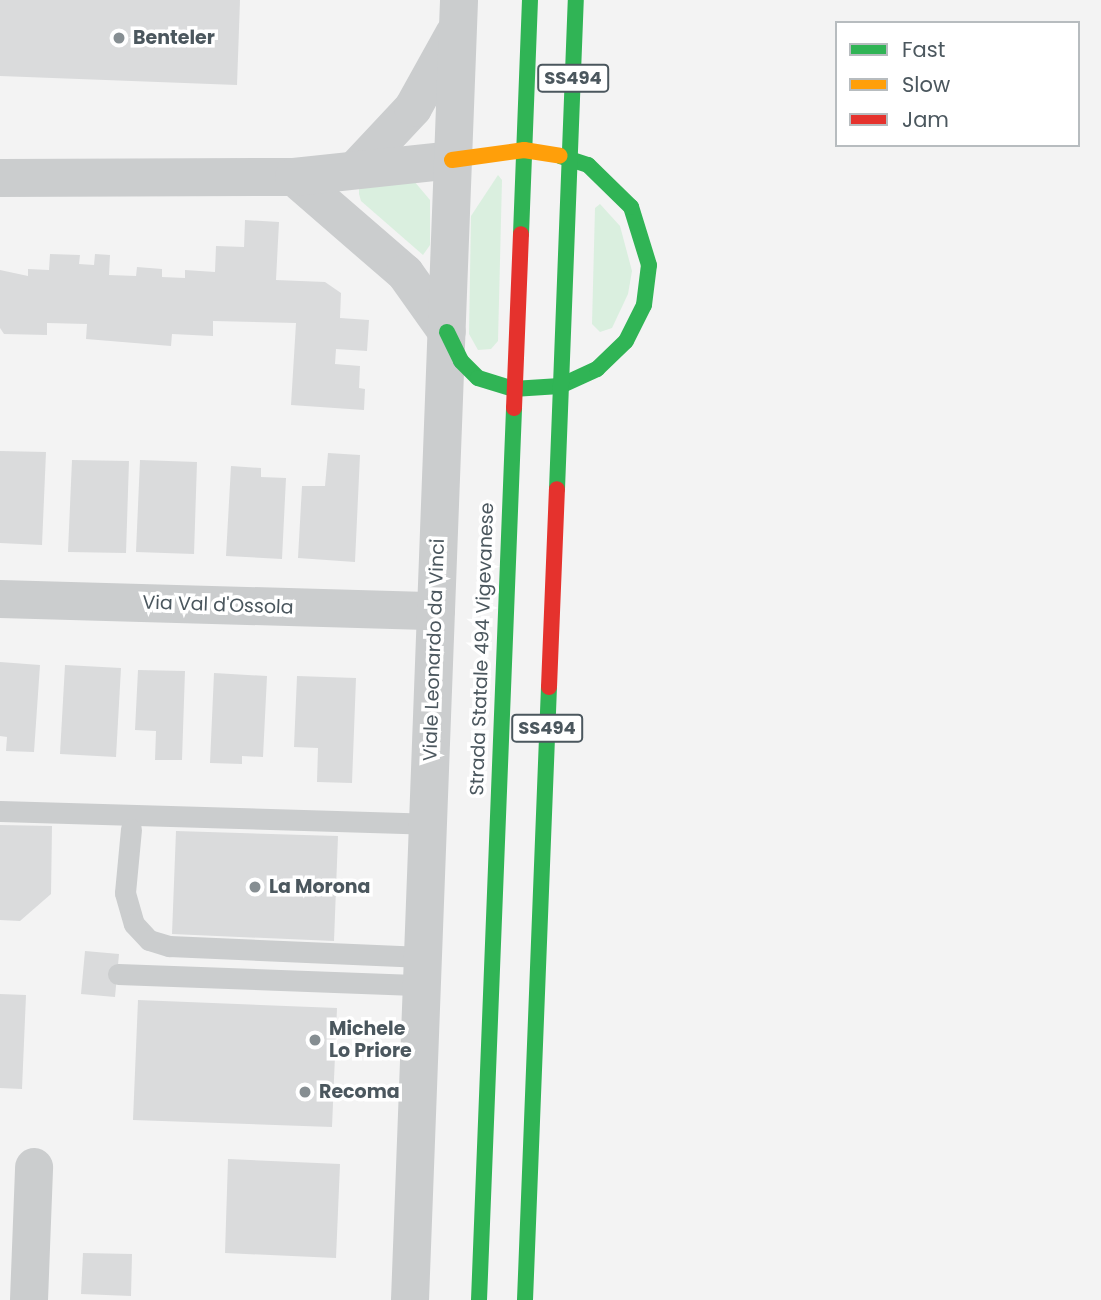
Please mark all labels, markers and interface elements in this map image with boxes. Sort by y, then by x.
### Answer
legend [835,21,1080,147]
place label: Benteler [133,27,215,49]
marker: Benteler [111,30,127,46]
text: Fast [902,35,945,64]
road number: SS494 [536,64,610,92]
text: Slow [902,70,950,99]
text: Jam [902,105,949,134]
street label: Strada Statale 494 Vigevanese [465,502,499,796]
street label: Viale Leonardo da Vinci [419,538,449,762]
street label: Via Val d'Ossola [142,591,294,619]
road number: SS494 [510,714,584,742]
place label: La Morona [269,876,370,898]
marker: La Morona [247,879,263,895]
place label: Michele Lo Priore [329,1018,412,1062]
marker: Michele Lo Priore [307,1032,323,1048]
place label: Recoma [319,1081,400,1103]
marker: Recoma [297,1084,313,1100]

